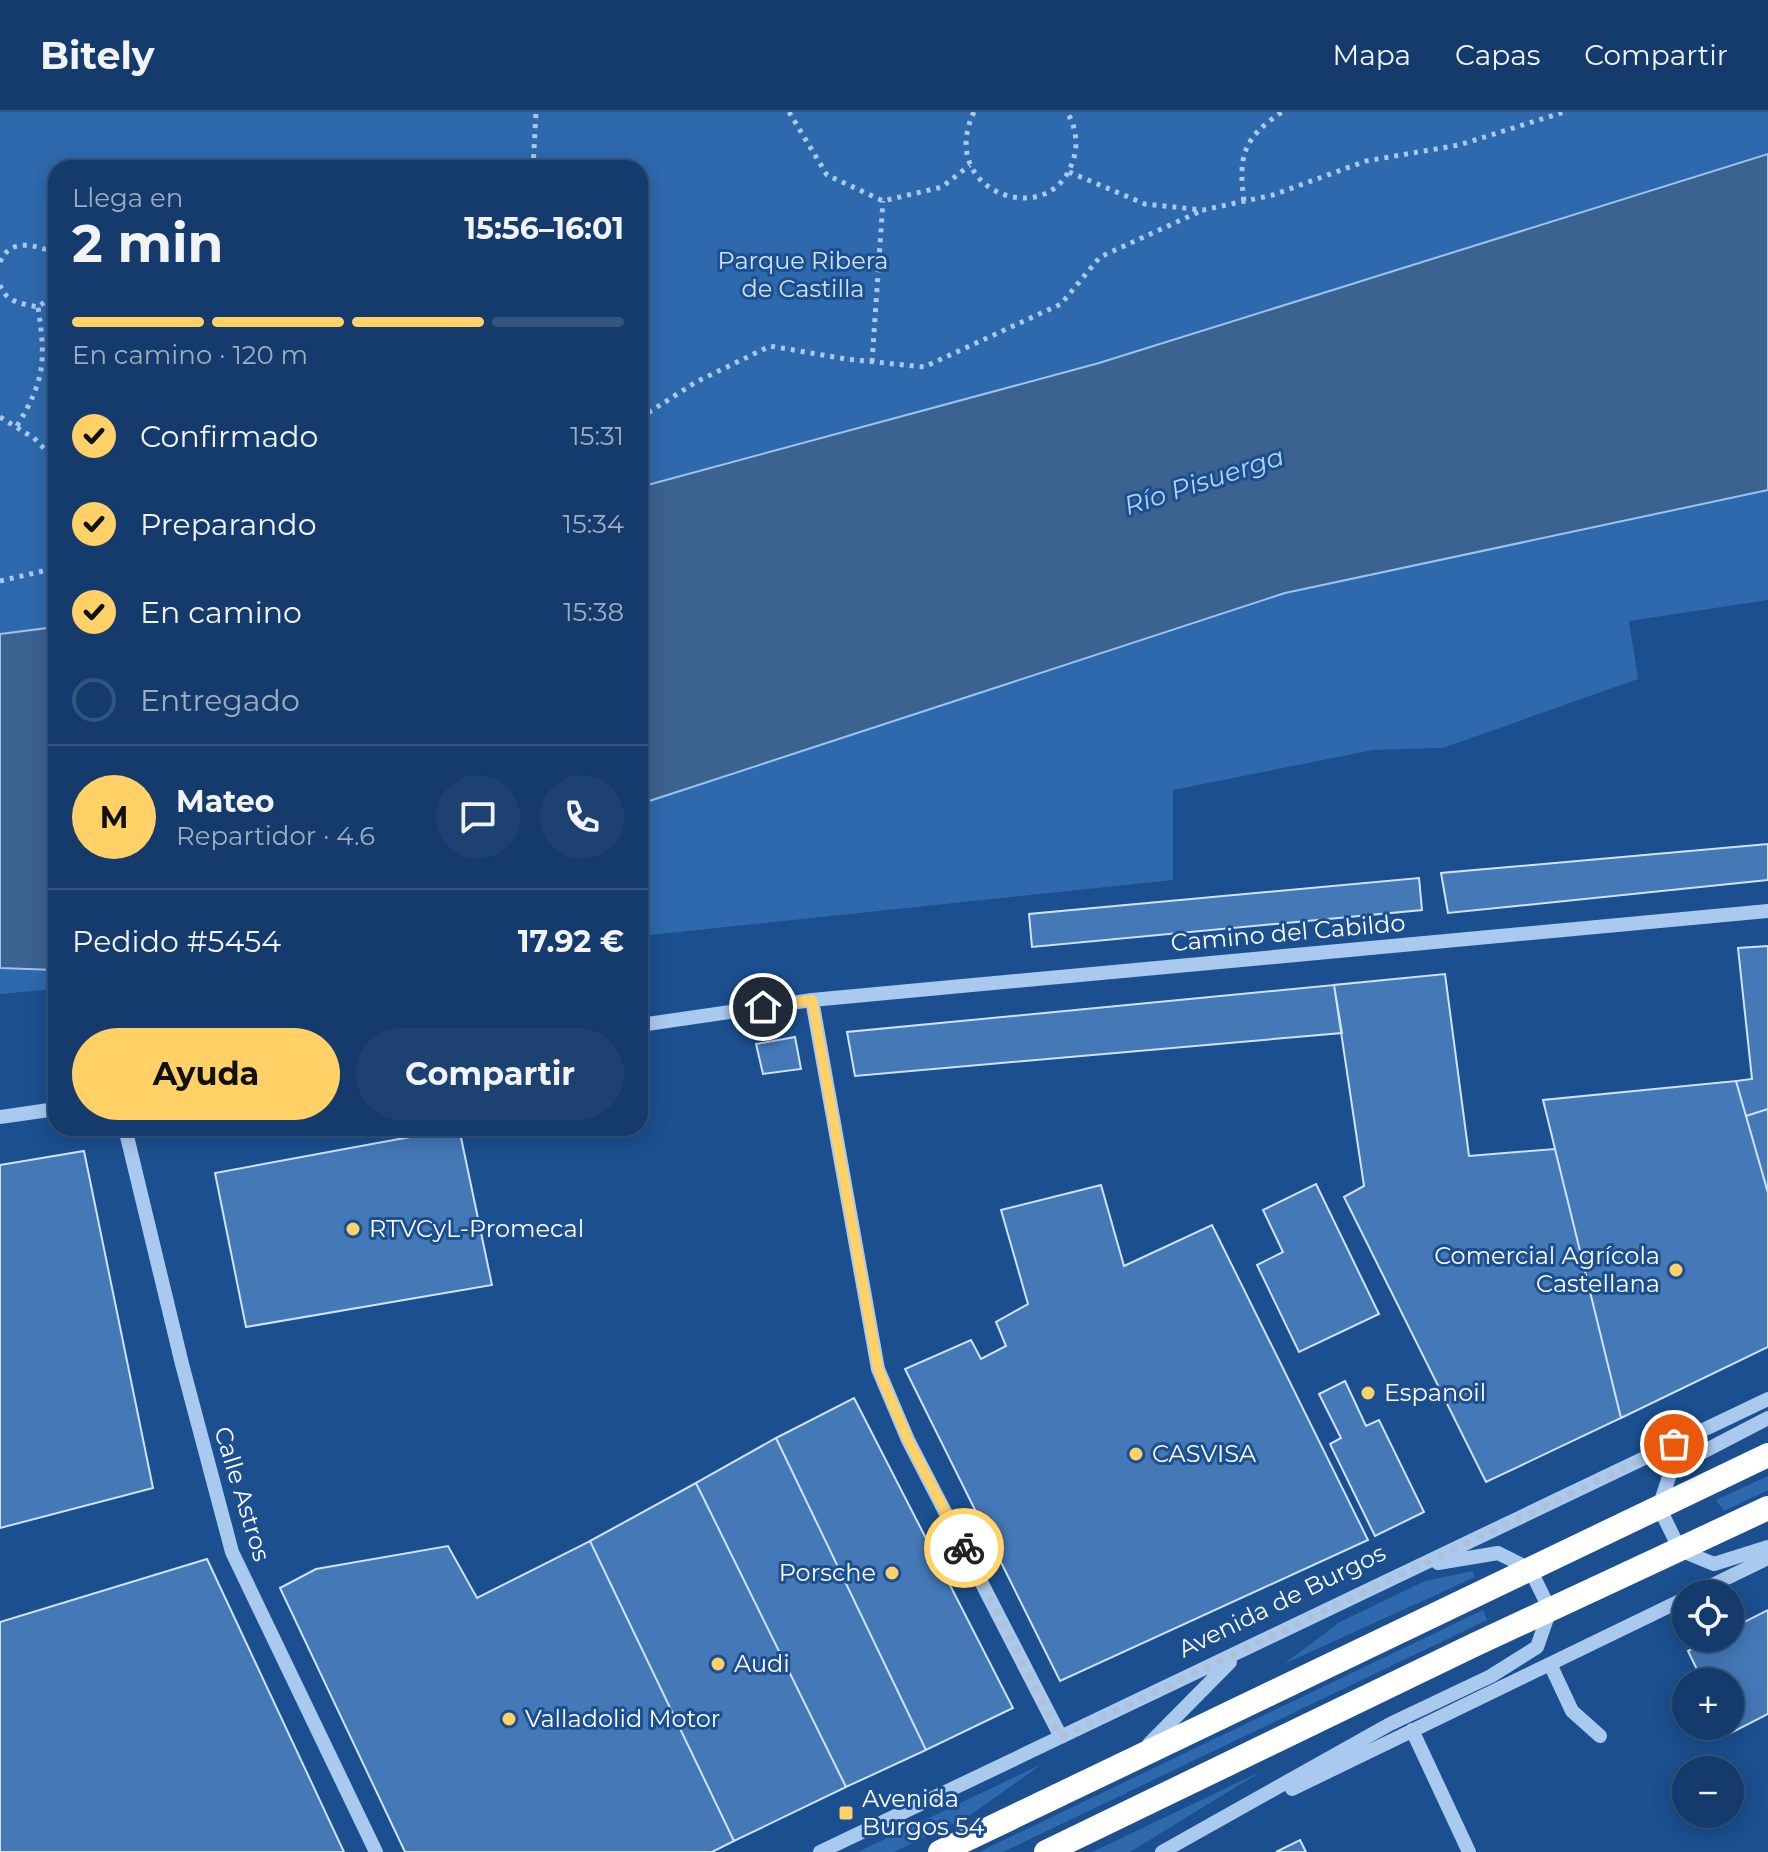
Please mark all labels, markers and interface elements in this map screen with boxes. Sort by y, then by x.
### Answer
text: Bitely [40,32,155,79]
text: Mapa [1332,38,1411,72]
text: Capas [1455,38,1540,72]
text: Compartir [1584,38,1728,72]
text: Llega en [72,182,183,214]
text: 15:56–16:01 [464,210,624,247]
text: 2 min [72,212,224,275]
park label: Parque Ribera de Castilla [718,246,888,303]
text: En camino · 120 m [72,339,308,371]
icon: check [72,414,116,458]
text: Confirmado [140,418,318,455]
text: 15:31 [570,420,624,452]
water label: Río Pisuerga [1120,440,1288,522]
icon: check [72,502,116,546]
text: Preparando [140,506,317,543]
text: 15:34 [563,508,624,540]
icon: check [72,590,116,634]
text: En camino [140,594,302,631]
text: 15:38 [563,596,624,628]
text: Entregado [140,682,300,719]
button: chat [436,775,520,859]
button: phone [540,775,624,859]
text: Mateo [176,783,274,820]
text: M [100,799,128,836]
text: Repartidor · 4.6 [176,820,375,852]
street label: Camino del Cabildo [1169,908,1407,957]
text: Pedido #5454 [72,923,281,960]
text: 17.92 € [518,923,624,960]
pin [729,973,797,1041]
icon: home [741,985,785,1029]
button: Ayuda [72,1028,340,1120]
button: Compartir [356,1028,624,1120]
place label: RTVCyL-Promecal [369,1214,584,1243]
marker: RTVCyL-Promecal [344,1220,362,1238]
place label: Comercial Agrícola Castellana [1434,1241,1660,1298]
marker: Comercial Agrícola Castellana [1667,1261,1685,1279]
place label: Espanoil [1384,1378,1486,1407]
marker: Espanoil [1359,1384,1377,1402]
pin [1640,1410,1708,1478]
icon: bag [1652,1422,1696,1466]
street label: Calle Astros [208,1423,277,1565]
place label: CASVISA [1152,1439,1257,1468]
marker: CASVISA [1127,1445,1145,1463]
courier [924,1508,1004,1588]
icon: bike [942,1526,986,1570]
street label: Avenida de Burgos [1173,1538,1390,1663]
place label: Porsche [779,1558,876,1587]
marker: Porsche [883,1564,901,1582]
map controls [1672,1580,1744,1828]
button: locate [1672,1580,1744,1652]
place label: Audi [734,1649,790,1678]
marker: Audi [709,1655,727,1673]
button: + [1672,1668,1744,1740]
place label: Valladolid Motor [525,1704,720,1733]
marker: Valladolid Motor [500,1710,518,1728]
button: − [1672,1756,1744,1828]
place label: Avenida Burgos 54 [862,1784,985,1841]
marker: Avenida Burgos 54 [837,1804,855,1822]

